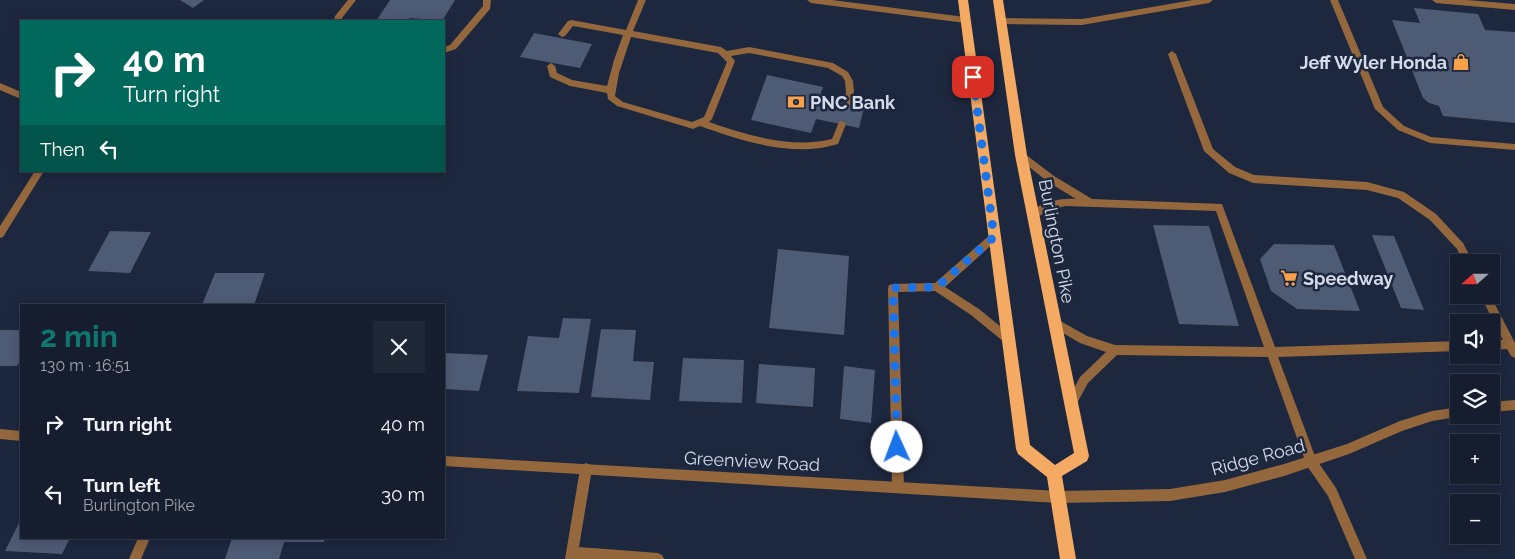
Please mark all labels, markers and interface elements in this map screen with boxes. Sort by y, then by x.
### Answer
text: 40 m [123,39,205,80]
icon: right [40,40,105,105]
place label: Jeff Wyler Honda [1300,52,1447,73]
shop icon: Jeff Wyler Honda [1451,52,1471,72]
pin [952,56,994,98]
icon: arrive [959,63,987,91]
text: Turn right [123,81,220,107]
bank icon: PNC Bank [786,92,806,112]
place label: PNC Bank [810,92,896,113]
icon: left [95,135,123,163]
text: Then [40,138,85,160]
street label: Burlington Pike [1035,177,1079,305]
north arrow [1450,254,1500,304]
map controls [1450,254,1500,544]
supermarket icon: Speedway [1279,268,1299,288]
place label: Speedway [1303,268,1393,289]
button: sound [1450,314,1500,364]
text: 2 min [40,319,118,354]
button: close [373,321,425,373]
text: 130 m · 16:51 [40,356,130,375]
button: layers [1450,374,1500,424]
icon: right [40,410,68,438]
text: Turn right [83,413,172,435]
text: 40 m [381,413,425,435]
position arrow [870,420,922,472]
street label: Ridge Road [1209,434,1307,480]
button: + [1450,434,1500,484]
street label: Greenview Road [684,447,820,475]
text: Turn left [83,474,160,496]
icon: left [40,480,68,508]
text: 30 m [381,483,425,505]
button: − [1450,494,1500,544]
text: Burlington Pike [83,496,195,515]

